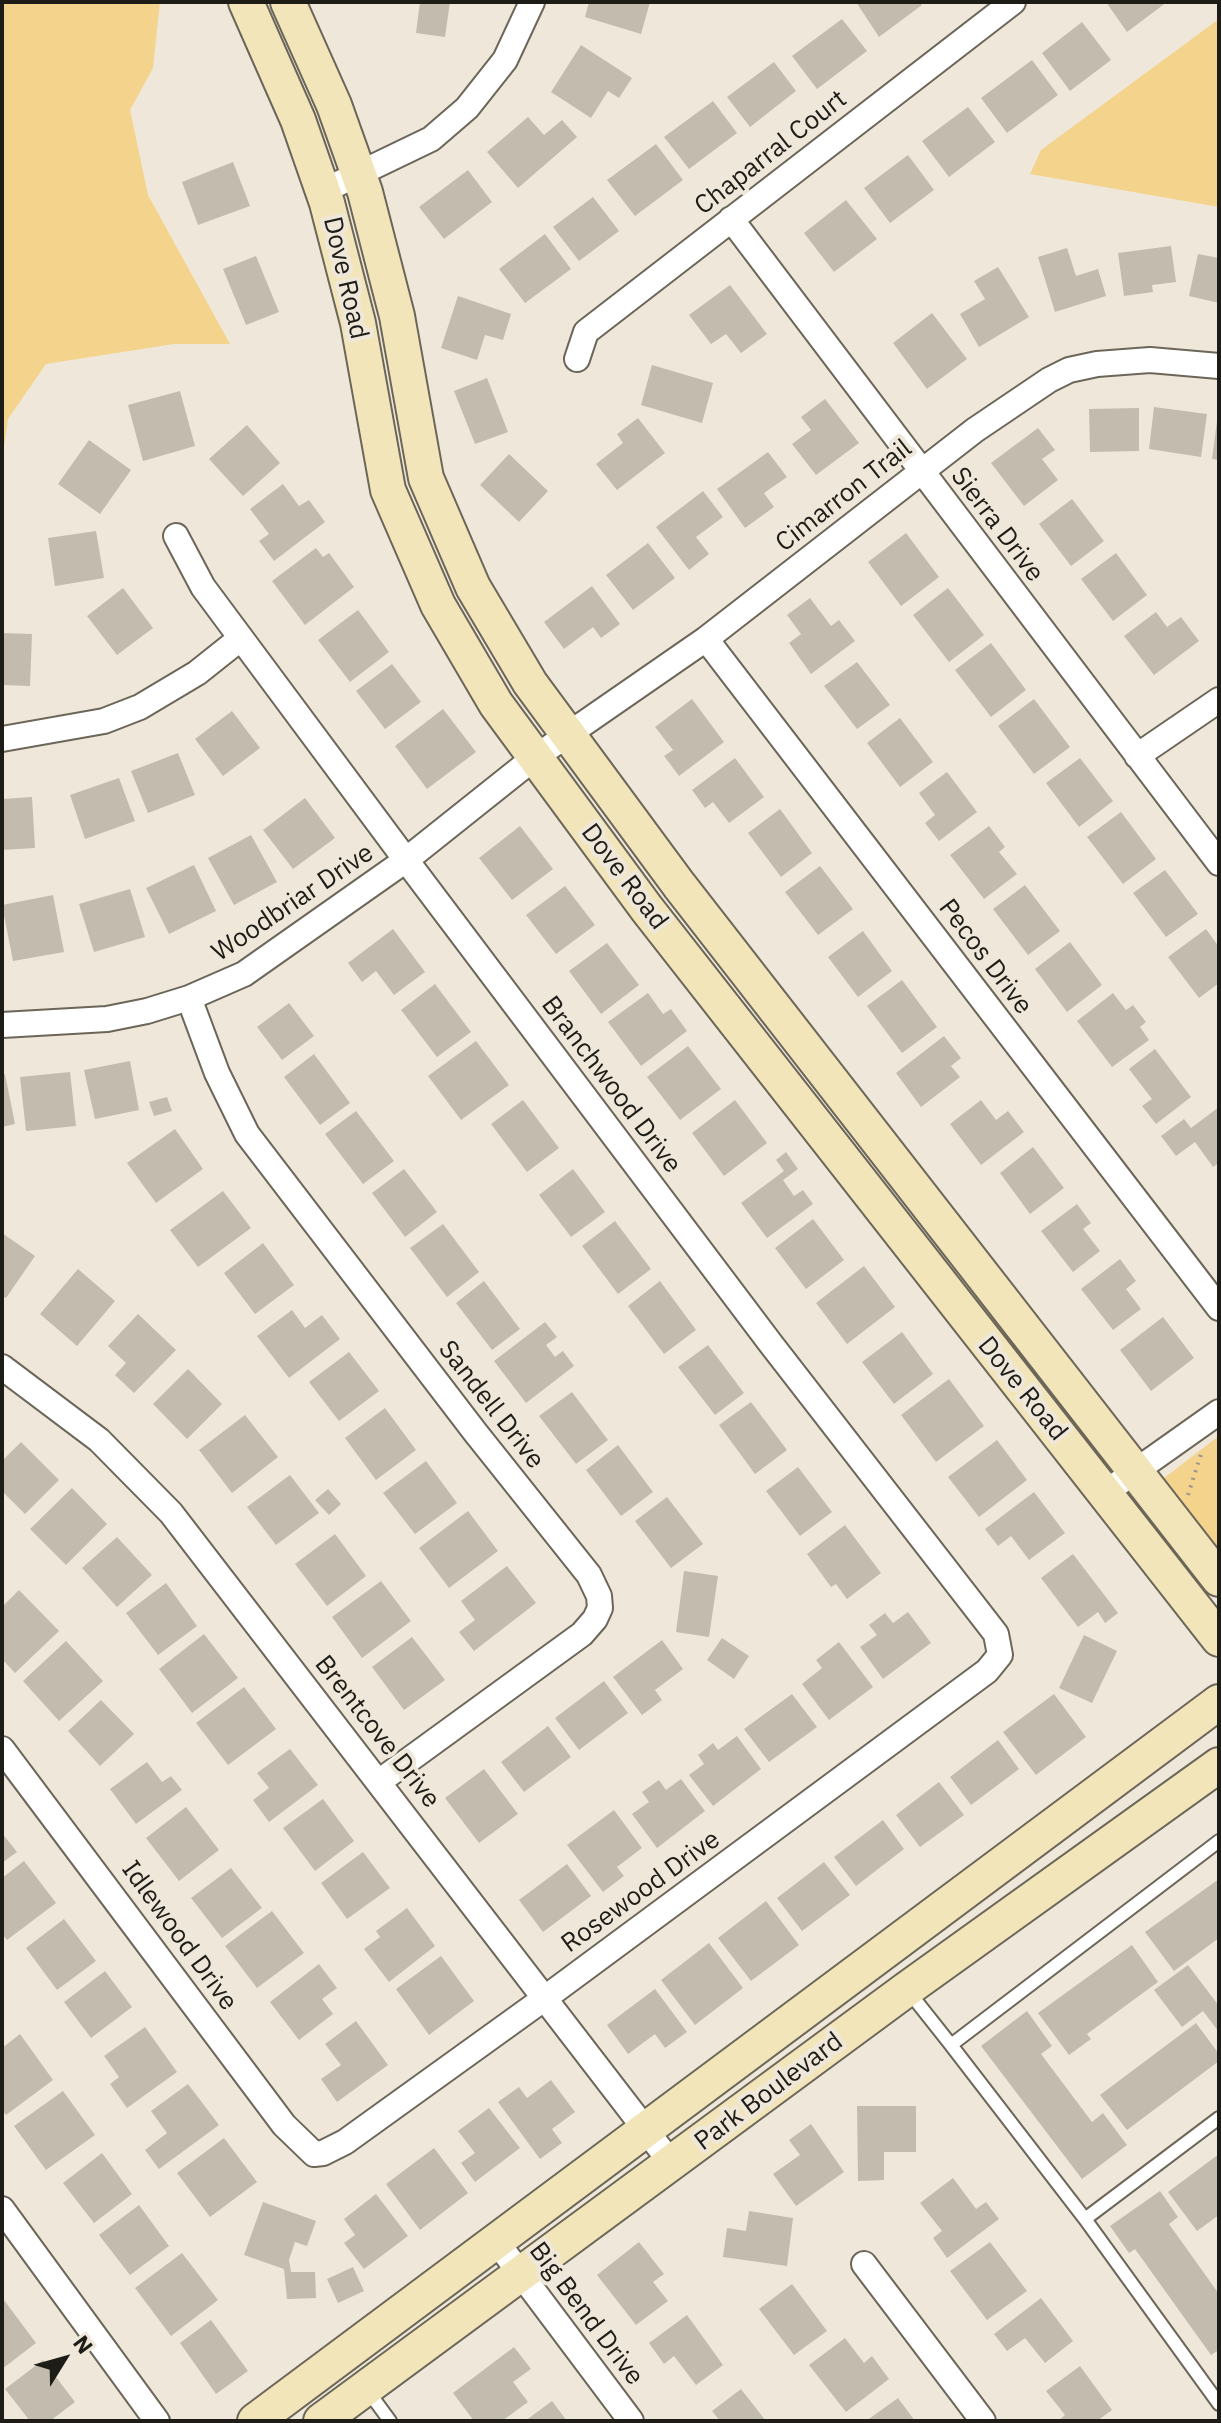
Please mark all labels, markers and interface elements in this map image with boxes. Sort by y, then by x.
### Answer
street label: Chaparral Court [689,84,853,222]
street label: Dove Road [316,214,374,342]
street label: Cimarron Trail [770,433,918,559]
street label: Sierra Drive [944,462,1050,588]
street label: Dove Road [574,818,674,936]
street label: Woodbriar Drive [206,838,380,968]
street label: Pecos Drive [932,893,1038,1021]
street label: Branchwood Drive [534,990,688,1180]
street label: Dove Road [971,1331,1073,1447]
street label: Sandell Drive [431,1335,551,1475]
street label: Brentcove Drive [308,1649,446,1815]
street label: Rosewood Drive [556,1824,726,1960]
street label: Idlewood Drive [114,1855,244,2017]
street label: Park Boulevard [689,2026,849,2158]
street label: Big Bend Drive [522,2236,650,2392]
north arrow [24,2319,104,2399]
text: N [67,2329,100,2359]

